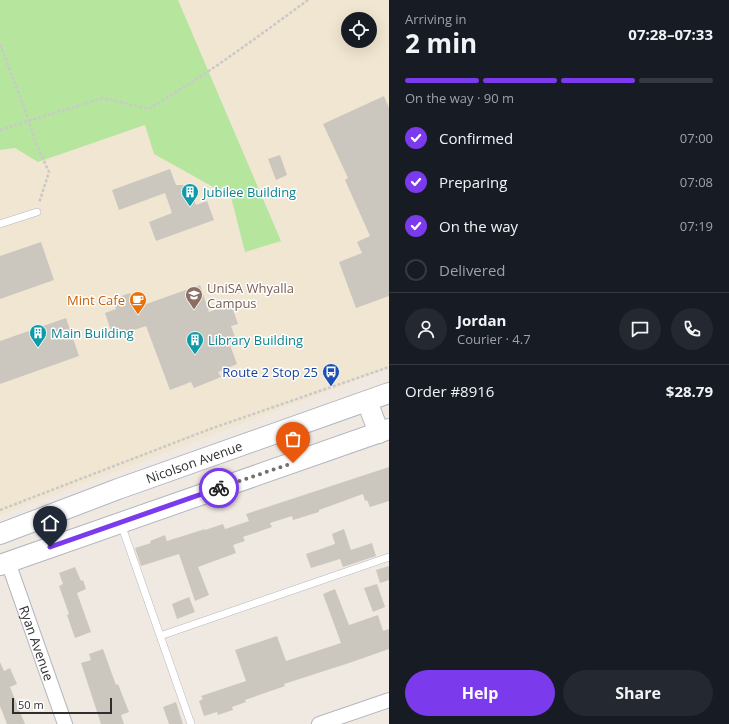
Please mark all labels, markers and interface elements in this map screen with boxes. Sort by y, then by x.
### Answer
text: Arriving in [405,10,467,28]
map controls [341,12,377,48]
button: locate [341,12,377,48]
text: 07:28–07:33 [628,24,713,44]
text: 2 min [405,25,477,61]
text: On the way · 90 m [405,89,514,107]
icon: check [405,127,427,149]
text: Confirmed [439,128,513,148]
text: 07:00 [680,129,713,147]
icon: check [405,171,427,193]
text: Preparing [439,172,507,192]
text: 07:08 [680,173,713,191]
building icon: Jubilee Building [180,182,200,207]
place label: Jubilee Building [201,183,296,201]
icon: check [405,215,427,237]
text: On the way [439,216,518,236]
text: 07:19 [680,217,713,235]
text: Delivered [439,260,506,280]
place label: UniSA Whyalla Campus [207,279,294,312]
school or university icon: UniSA Whyalla Campus [184,285,204,310]
cafe icon: Mint Cafe [128,290,148,315]
place label: Mint Cafe [67,291,125,309]
button: person [405,308,447,350]
button: chat [619,308,661,350]
button: phone [671,308,713,350]
text: Jordan [457,310,506,330]
building icon: Main Building [28,323,48,348]
place label: Main Building [51,324,134,342]
building icon: Library Building [185,330,205,355]
text: Courier · 4.7 [457,330,531,348]
place label: Library Building [208,331,303,349]
bus stop icon: Route 2 Stop 25 [321,362,341,387]
place label: Route 2 Stop 25 [222,363,318,381]
text: Order #8916 [405,381,494,401]
text: $28.79 [666,381,713,401]
pin [276,422,310,463]
icon: bag [282,428,304,450]
street label: Nicolson Avenue [143,437,245,487]
courier [199,468,239,508]
icon: bike [208,477,230,499]
pin [33,506,67,547]
icon: home [39,512,61,534]
street label: Ryan Avenue [15,603,58,683]
button: Help [405,670,555,716]
button: Share [563,670,713,716]
scale bar [12,696,112,715]
text: 50 m [18,697,44,712]

